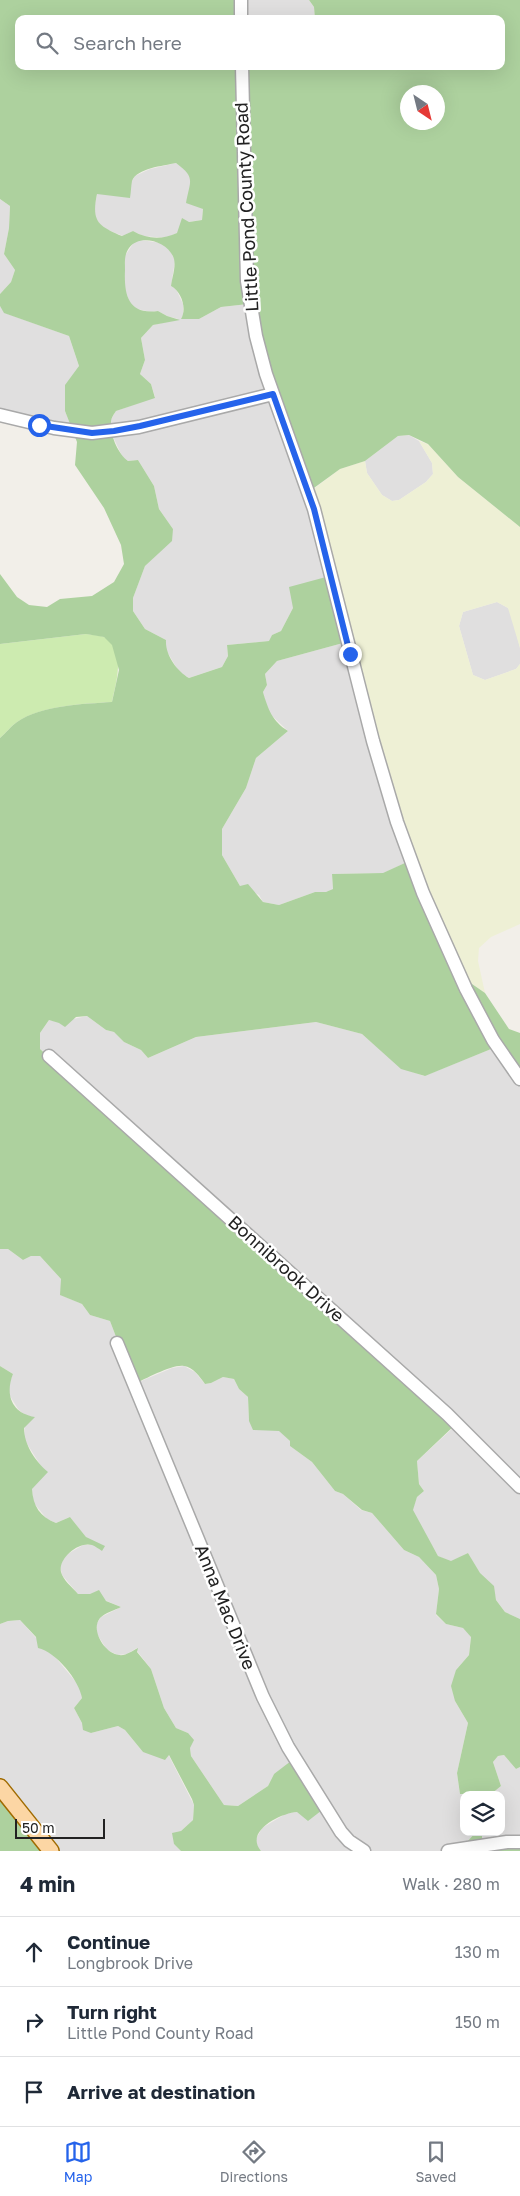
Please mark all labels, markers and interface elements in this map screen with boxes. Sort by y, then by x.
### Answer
search box [15,15,505,70]
icon: search [33,29,61,57]
text: Search here [73,31,182,54]
north arrow [400,85,445,130]
street label: Little Pond County Road [230,102,262,312]
route start [28,414,51,437]
route end [339,643,362,666]
street label: Bonnibrook Drive [224,1210,349,1326]
street label: Anna Mac Drive [191,1541,261,1673]
map controls [460,1791,505,1836]
button: layers [460,1791,505,1836]
scale bar [15,1816,105,1839]
text: 50 m [22,1819,55,1836]
text: 4 min [20,1871,75,1897]
text: Walk · 280 m [402,1874,500,1894]
text: Continue [67,1930,150,1953]
icon: ahead [20,1938,48,1966]
text: 130 m [455,1942,500,1962]
text: Longbrook Drive [67,1953,193,1973]
text: Turn right [67,2000,157,2023]
icon: right [20,2008,48,2036]
text: 150 m [455,2012,500,2032]
text: Little Pond County Road [67,2023,254,2043]
icon: arrive [20,2078,48,2106]
text: Arrive at destination [67,2080,255,2103]
tab: Map [64,2138,92,2185]
tab: Directions [220,2138,288,2185]
tab: Saved [415,2138,456,2185]

